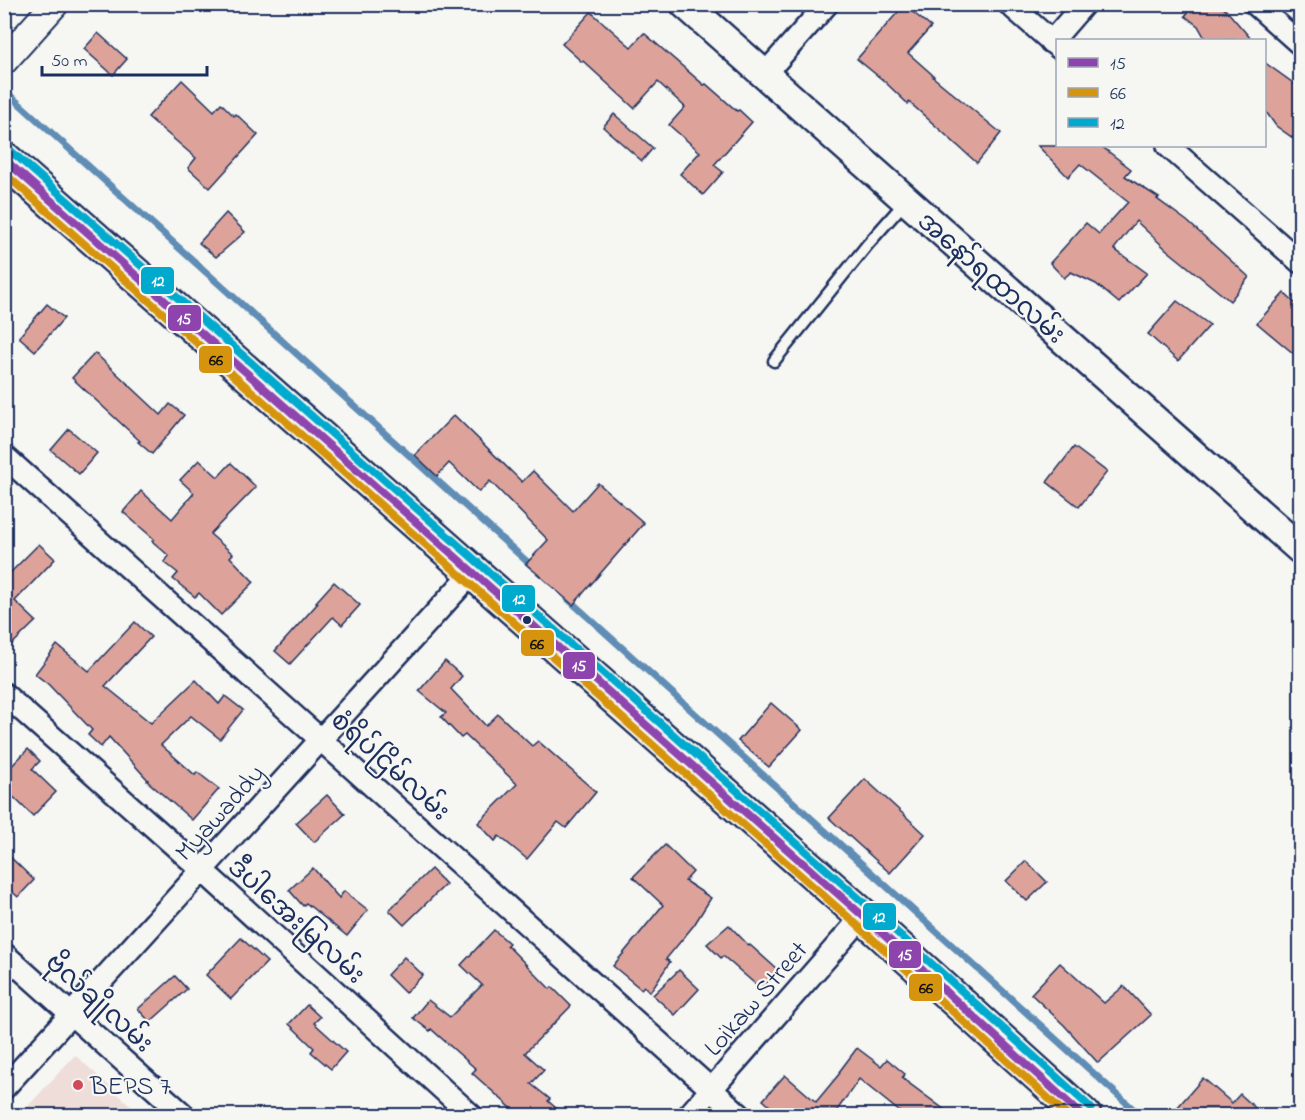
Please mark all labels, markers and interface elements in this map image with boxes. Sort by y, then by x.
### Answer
scale bar [42,39,207,77]
legend [1056,39,1266,147]
text: 50 m [51,49,88,75]
text: 15 [1110,52,1126,78]
text: 66 [1110,82,1126,108]
text: 12 [1110,112,1125,138]
street label: အနော်ရထာလမ်း [908,203,1073,354]
line badge: 12 [140,266,175,295]
text: 12 [151,270,165,294]
line badge: 15 [167,304,202,332]
text: 15 [177,308,192,332]
line badge: 66 [198,345,233,374]
text: 66 [208,349,224,373]
line badge: 12 [501,584,536,613]
text: 12 [512,588,526,612]
unlabelled marker [521,614,533,626]
line badge: 66 [520,629,555,657]
text: 66 [529,633,545,657]
line badge: 15 [562,651,596,680]
text: 15 [572,655,587,679]
street label: စံရိပ်ငြိမ်လမ်း [321,702,458,831]
street label: Myawaddy [167,757,275,871]
street label: ဒီပါအေးမြလမ်း [218,849,373,994]
line badge: 12 [862,902,897,931]
text: 12 [872,906,886,930]
street label: Loikaw Street [696,934,818,1066]
line badge: 15 [888,940,922,969]
text: 15 [898,944,913,968]
street label: ဗိုလ်ချိုလမ်း [36,945,161,1063]
line badge: 66 [908,973,943,1002]
text: 66 [918,977,934,1001]
place label: BEPS 7 [89,1069,171,1107]
marker: BEPS 7 [71,1078,85,1092]

